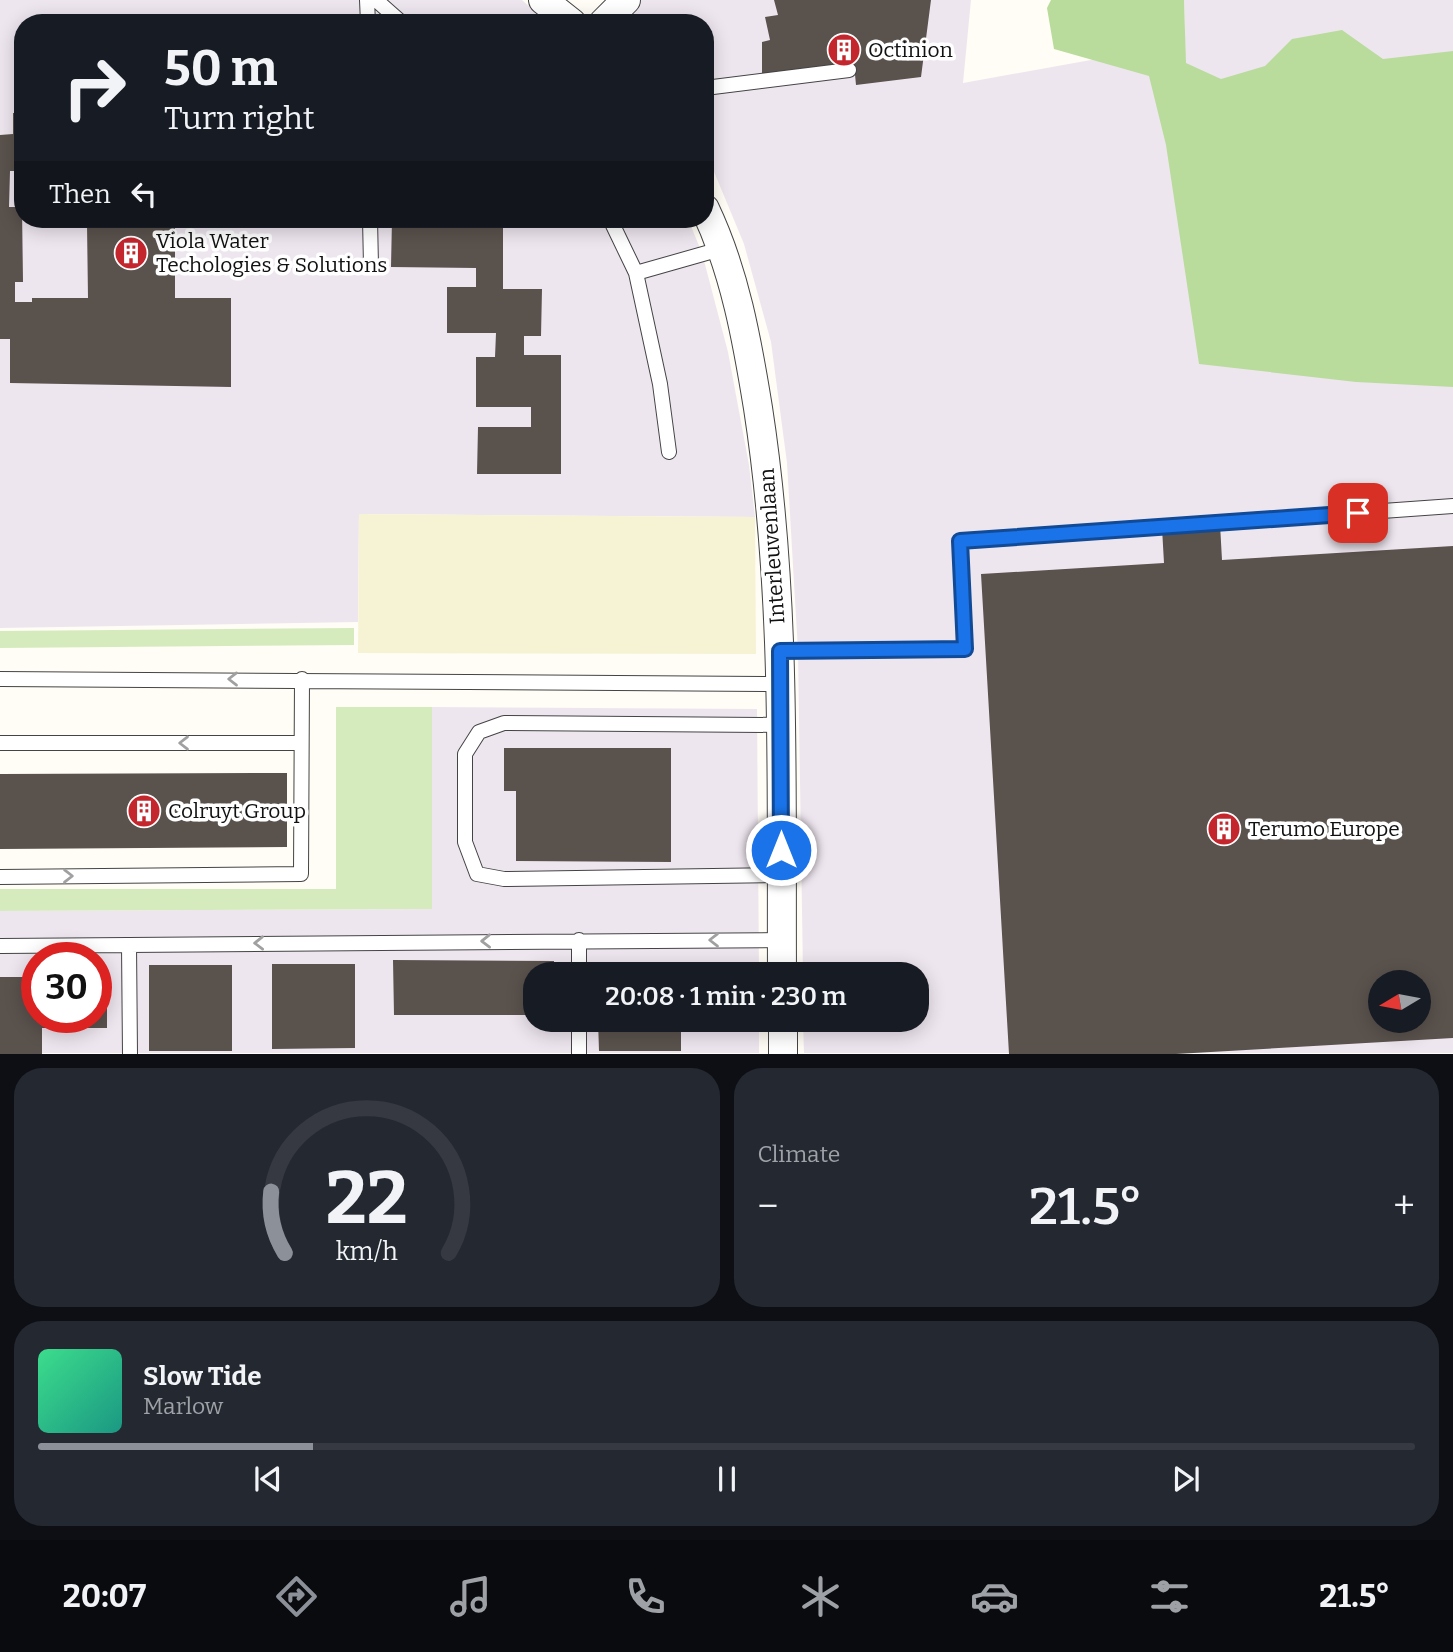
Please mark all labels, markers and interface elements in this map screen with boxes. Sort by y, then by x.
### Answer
building icon: Octinion [825,31,863,69]
place label: Octinion [868,37,953,63]
text: 50 m [164,39,277,98]
icon: right [49,42,140,133]
text: Turn right [164,99,315,137]
icon: left [125,175,163,213]
text: Then [49,179,111,210]
place label: Viola Water Techologies & Solutions [156,228,387,278]
building icon: Viola Water Techologies & Solutions [112,234,150,272]
street label: Interleuvenlaan [754,467,790,625]
pin [1328,483,1388,543]
icon: arrive [1339,494,1377,532]
one-way arrow [228,671,238,687]
one-way arrow [178,735,189,751]
building icon: Colruyt Group [125,792,163,830]
place label: Colruyt Group [168,798,306,824]
building icon: Terumo Europe [1205,810,1243,848]
position arrow [744,813,818,887]
place label: Terumo Europe [1248,816,1400,842]
one-way arrow [63,868,74,884]
one-way arrow [708,932,719,948]
one-way arrow [481,933,491,949]
one-way arrow [253,936,264,951]
speed limit sign: 30 [21,942,112,1033]
north arrow [1368,970,1432,1032]
map controls [1368,970,1431,1033]
text: 20:08 · 1 min · 230 m [605,981,847,1012]
text: Climate [758,1140,840,1168]
text: 22 [326,1156,408,1243]
text: 21.5° [1029,1175,1143,1238]
text: − [758,1183,778,1229]
text: + [1393,1183,1415,1229]
text: km/h [336,1237,398,1267]
text: Slow Tide [143,1361,262,1392]
text: Marlow [143,1392,223,1420]
icon: previous [249,1460,287,1498]
icon: pause [708,1460,746,1498]
icon: next [1167,1460,1205,1498]
icon: directions [272,1572,321,1621]
icon: music [446,1572,495,1621]
icon: phone [621,1572,670,1621]
icon: climate [796,1572,845,1621]
icon: car [970,1572,1019,1621]
icon: filters [1145,1572,1194,1621]
text: 20:07 [63,1577,146,1615]
text: 21.5° [1319,1577,1390,1615]

